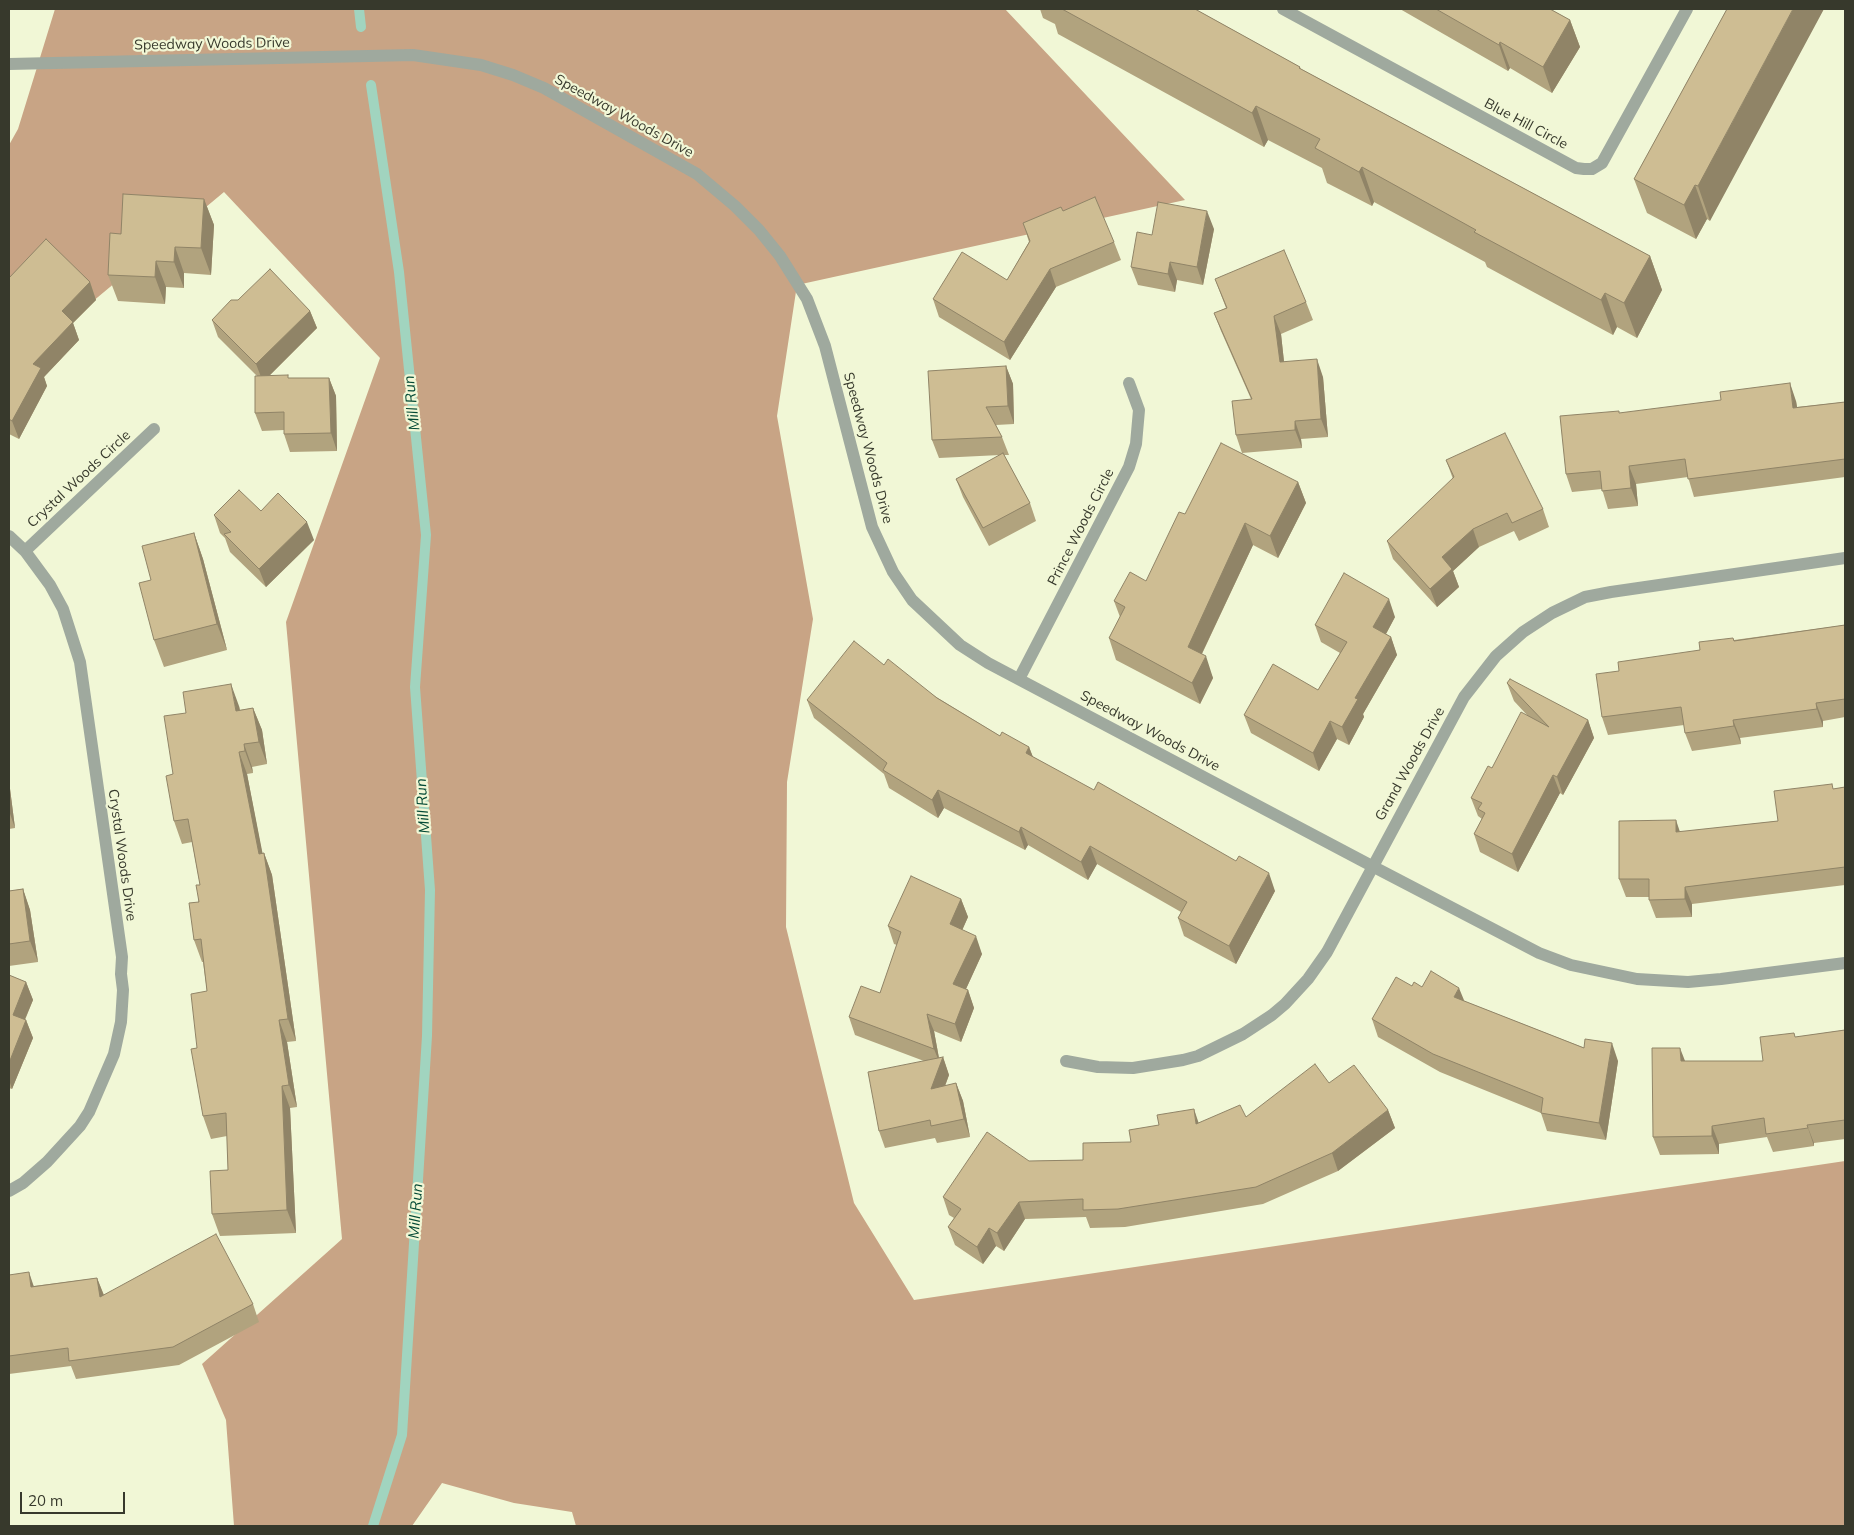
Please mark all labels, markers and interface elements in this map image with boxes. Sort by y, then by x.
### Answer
street label: Speedway Woods Drive [134,34,290,54]
street label: Speedway Woods Drive [552,71,696,161]
street label: Blue Hill Circle [1481,95,1571,153]
street label: Speedway Woods Drive [840,371,896,525]
water label: Mill Run [400,375,424,431]
street label: Crystal Woods Circle [24,427,134,531]
street label: Prince Woods Circle [1044,466,1118,588]
street label: Speedway Woods Drive [1077,687,1223,775]
street label: Grand Woods Drive [1372,704,1448,824]
water label: Mill Run [412,778,434,834]
street label: Crystal Woods Drive [104,788,140,922]
water label: Mill Run [405,1183,427,1239]
scale bar [22,1482,128,1514]
text: 20 m [28,1491,63,1510]

